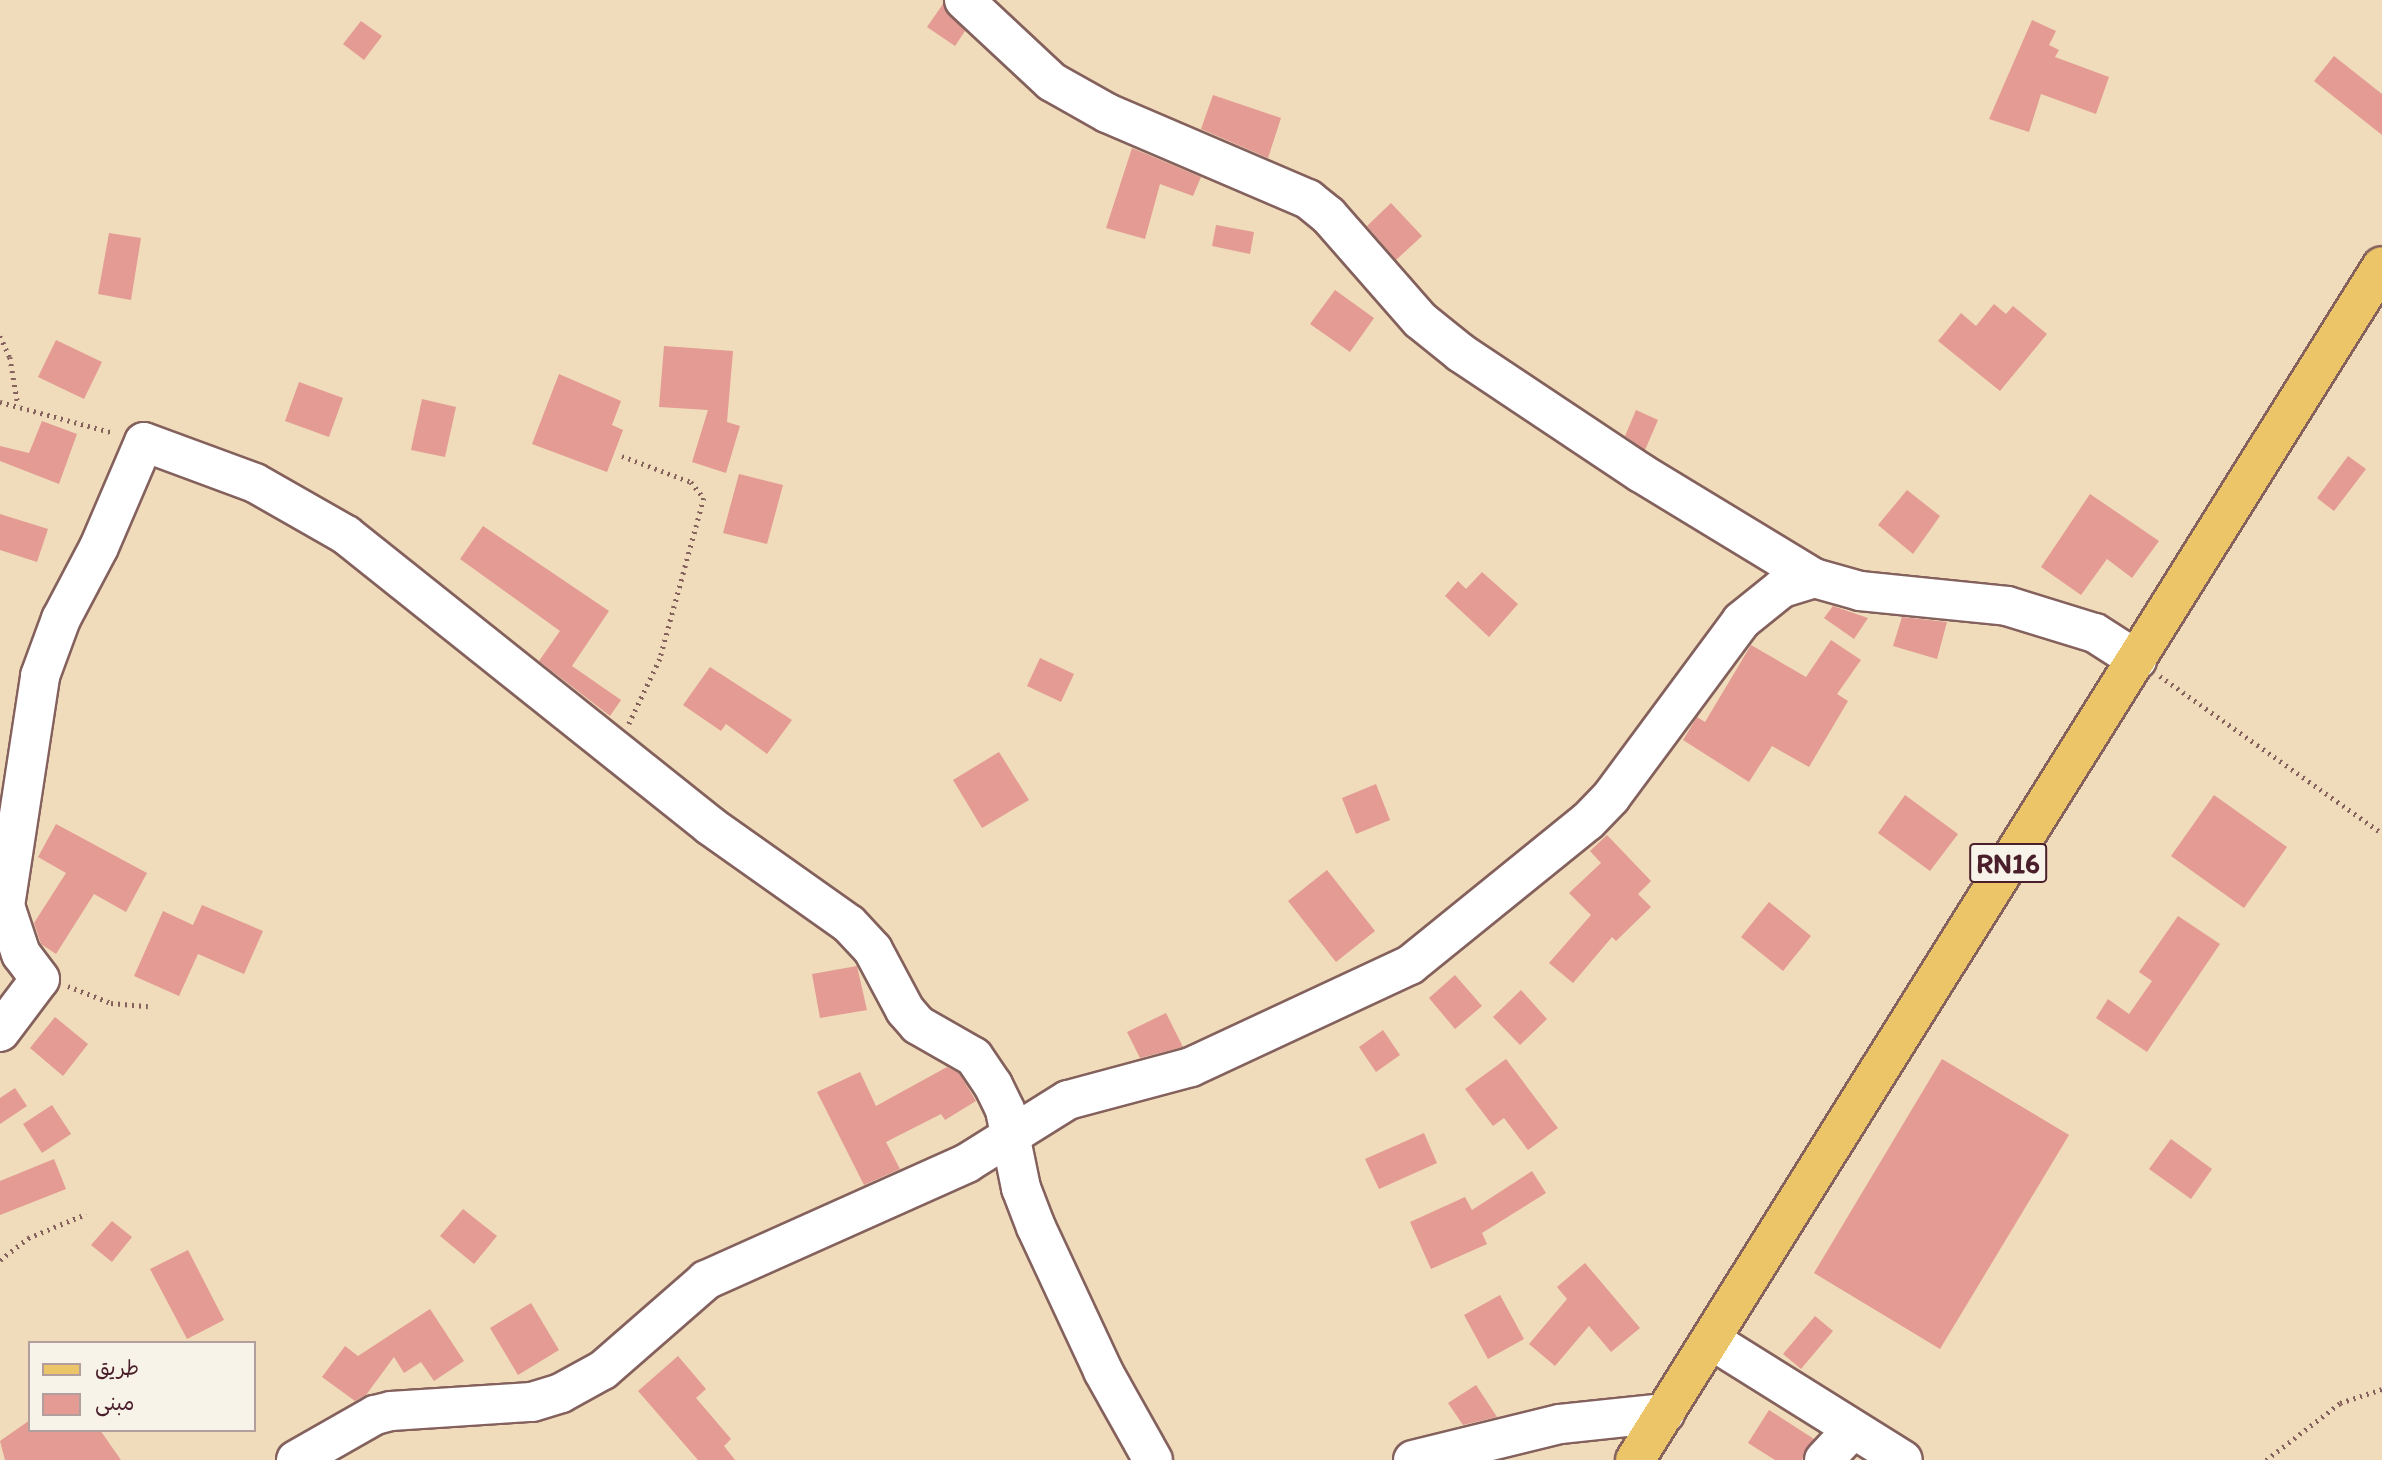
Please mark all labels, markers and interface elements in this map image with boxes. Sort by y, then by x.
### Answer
road number: RN16 [1968,838,2048,888]
legend [28,1341,256,1432]
text: طريق [95,1355,139,1380]
text: مبنى [95,1390,134,1415]

